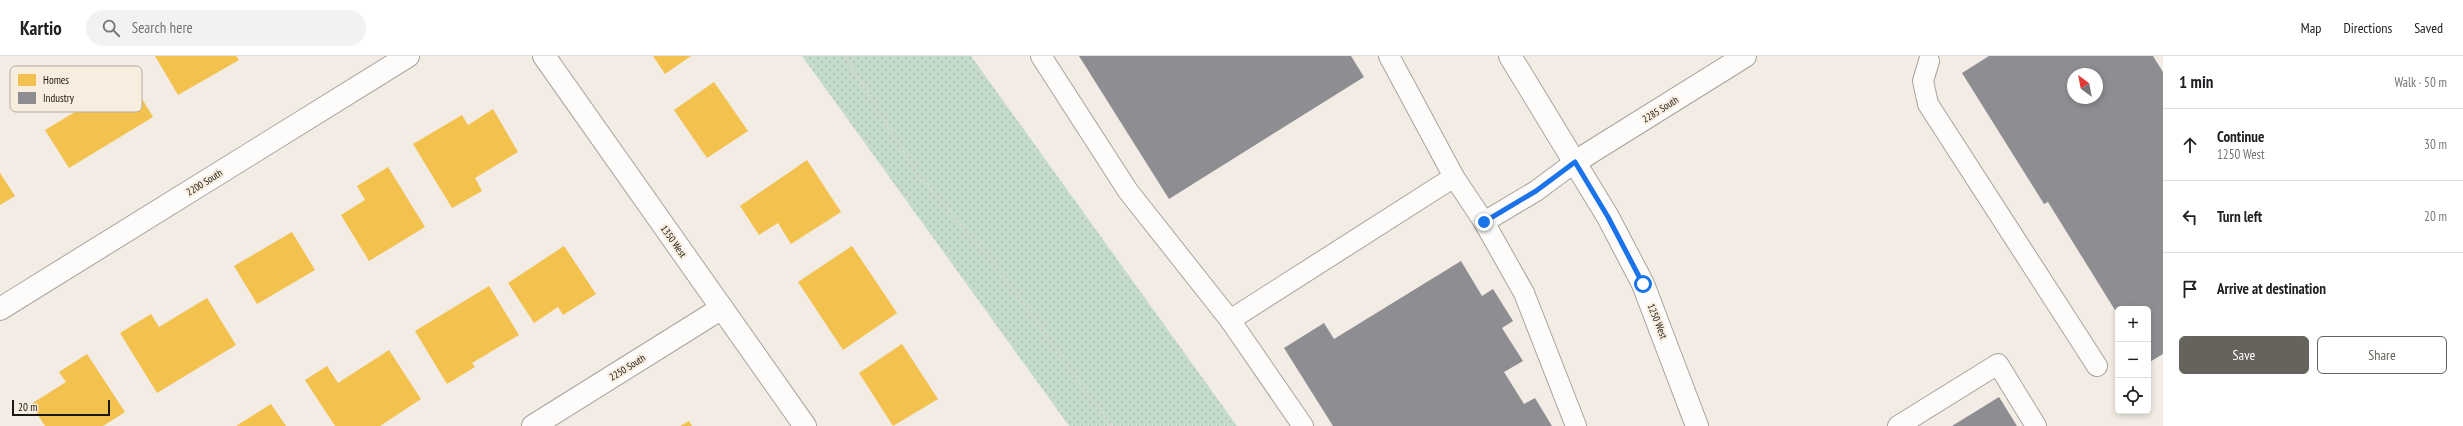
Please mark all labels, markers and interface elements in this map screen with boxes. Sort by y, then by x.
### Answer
search box [86,10,366,46]
text: Kartio [20,16,62,40]
icon: search [100,17,122,39]
text: Search here [132,18,193,37]
text: Map [2301,19,2321,37]
text: Directions [2343,19,2392,37]
text: Saved [2414,19,2443,37]
legend [10,66,142,112]
north arrow [2067,68,2103,104]
text: 1 min [2179,71,2213,93]
text: Homes [43,73,69,87]
text: Walk · 50 m [2395,74,2447,91]
text: Industry [43,91,75,105]
street label: 2285 South [1640,93,1681,126]
text: Continue [2217,127,2264,146]
icon: ahead [2179,134,2201,156]
text: 30 m [2424,136,2447,153]
text: 1250 West [2217,146,2265,163]
street label: 2200 South [184,166,225,199]
icon: left [2179,206,2201,228]
text: Turn left [2217,207,2262,226]
text: 20 m [2424,208,2447,225]
route end [1475,213,1493,231]
street label: 1350 West [658,223,690,260]
route start [1634,275,1652,293]
icon: arrive [2179,278,2201,300]
text: Arrive at destination [2217,279,2326,298]
street label: 1250 West [1645,302,1671,341]
map controls [2115,306,2151,414]
button: + [2115,306,2151,342]
button: Save [2179,336,2309,374]
button: Share [2317,336,2447,374]
button: − [2115,342,2151,378]
street label: 2250 South [607,351,648,384]
button: locate [2115,378,2151,414]
scale bar [12,398,110,417]
text: 20 m [18,400,37,414]

